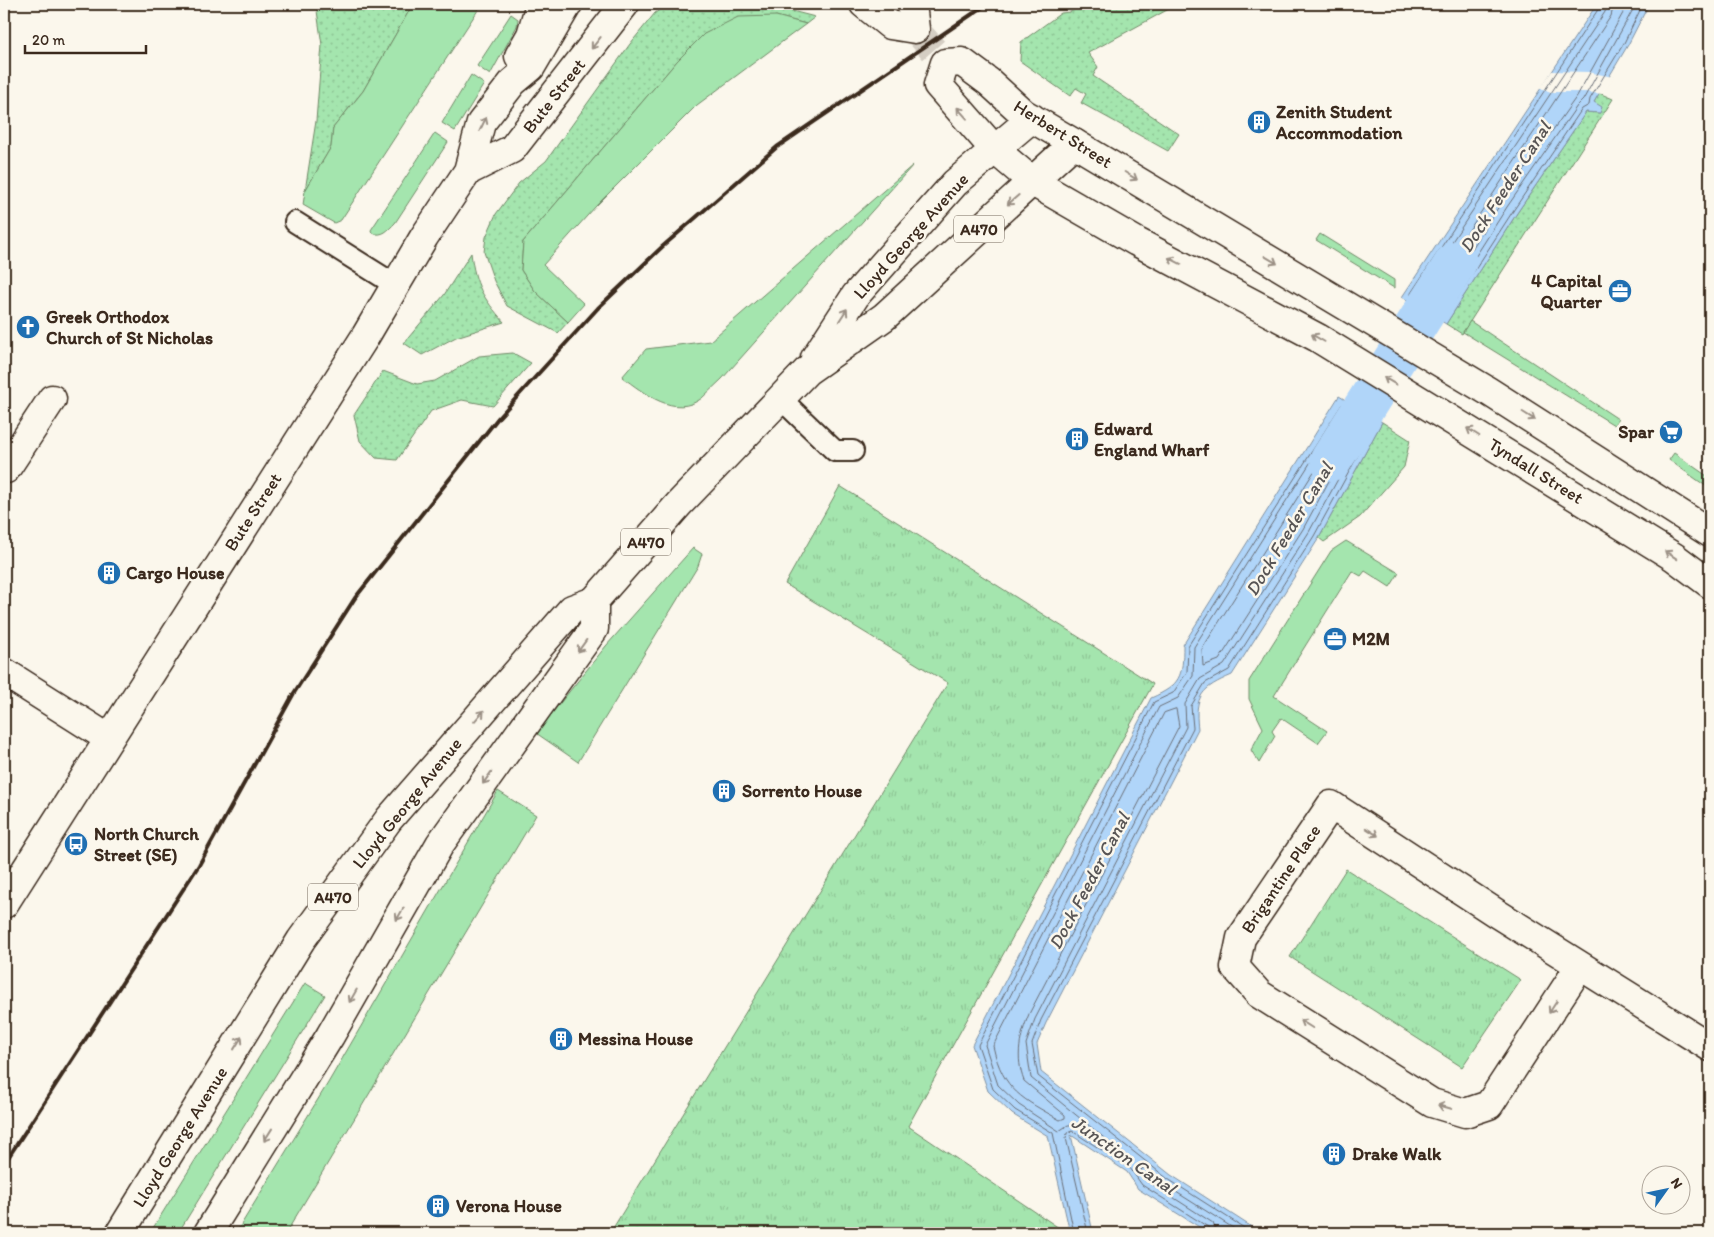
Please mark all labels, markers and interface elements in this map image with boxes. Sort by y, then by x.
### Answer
scale bar [25,22,146,54]
text: 20 m [32,31,66,49]
one-way arrow [591,36,601,50]
street label: Bute Street [518,54,590,138]
street label: Herbert Street [1010,95,1116,173]
place label: Zenith Student Accommodation [1275,101,1403,144]
one-way arrow [956,106,968,119]
building icon: Zenith Student Accommodation [1246,109,1272,135]
water label: Dock Feeder Canal [1454,116,1557,257]
one-way arrow [478,117,488,132]
street label: Lloyd George Avenue [849,168,973,304]
one-way arrow [1124,172,1138,182]
one-way arrow [1006,194,1019,206]
road number: A470 [954,215,1004,242]
one-way arrow [1263,255,1277,265]
one-way arrow [1168,256,1183,265]
place label: 4 Capital Quarter [1531,270,1603,313]
office icon: 4 Capital Quarter [1607,278,1633,304]
place label: Greek Orthodox Church of St Nicholas [46,306,213,349]
one-way arrow [838,309,848,323]
church icon: Greek Orthodox Church of St Nicholas [15,314,41,340]
one-way arrow [1311,333,1326,343]
one-way arrow [1384,376,1398,386]
one-way arrow [1521,412,1535,422]
place label: Edward England Wharf [1094,418,1209,461]
supermarket icon: Spar [1658,419,1684,445]
place label: Spar [1618,421,1655,443]
building icon: Edward England Wharf [1064,426,1090,452]
one-way arrow [1467,427,1481,437]
street label: Tyndall Street [1485,433,1588,509]
water label: Dock Feeder Canal [1240,457,1339,600]
street label: Bute Street [220,469,287,555]
road number: A470 [621,528,671,556]
one-way arrow [1664,550,1678,560]
building icon: Cargo House [96,560,122,586]
place label: Cargo House [126,562,225,584]
office icon: M2M [1322,626,1348,652]
place label: M2M [1352,628,1390,650]
one-way arrow [577,639,588,652]
one-way arrow [473,709,485,722]
street label: Lloyd George Avenue [348,733,466,873]
one-way arrow [482,770,492,784]
building icon: Sorrento House [711,778,737,804]
place label: Sorrento House [742,780,862,802]
water label: Dock Feeder Canal [1043,807,1135,953]
street label: Brigantine Place [1237,820,1325,938]
place label: North Church Street (SE) [94,823,199,866]
one-way arrow [1365,826,1379,837]
bus stop icon: North Church Street (SE) [63,831,89,857]
road number: A470 [308,884,358,910]
one-way arrow [395,907,405,922]
one-way arrow [347,989,357,1003]
one-way arrow [1548,1000,1558,1014]
one-way arrow [1300,1019,1314,1029]
building icon: Messina House [548,1026,574,1052]
place label: Messina House [578,1028,693,1050]
one-way arrow [233,1036,243,1050]
street label: Lloyd George Avenue [128,1063,232,1211]
one-way arrow [1438,1102,1454,1112]
water label: Junction Canal [1067,1110,1182,1201]
one-way arrow [263,1128,273,1142]
building icon: Drake Walk [1321,1141,1347,1167]
place label: Drake Walk [1352,1143,1442,1165]
north arrow [1642,1164,1692,1214]
text: N [1667,1175,1686,1192]
building icon: Verona House [425,1193,451,1219]
place label: Verona House [456,1195,562,1217]

